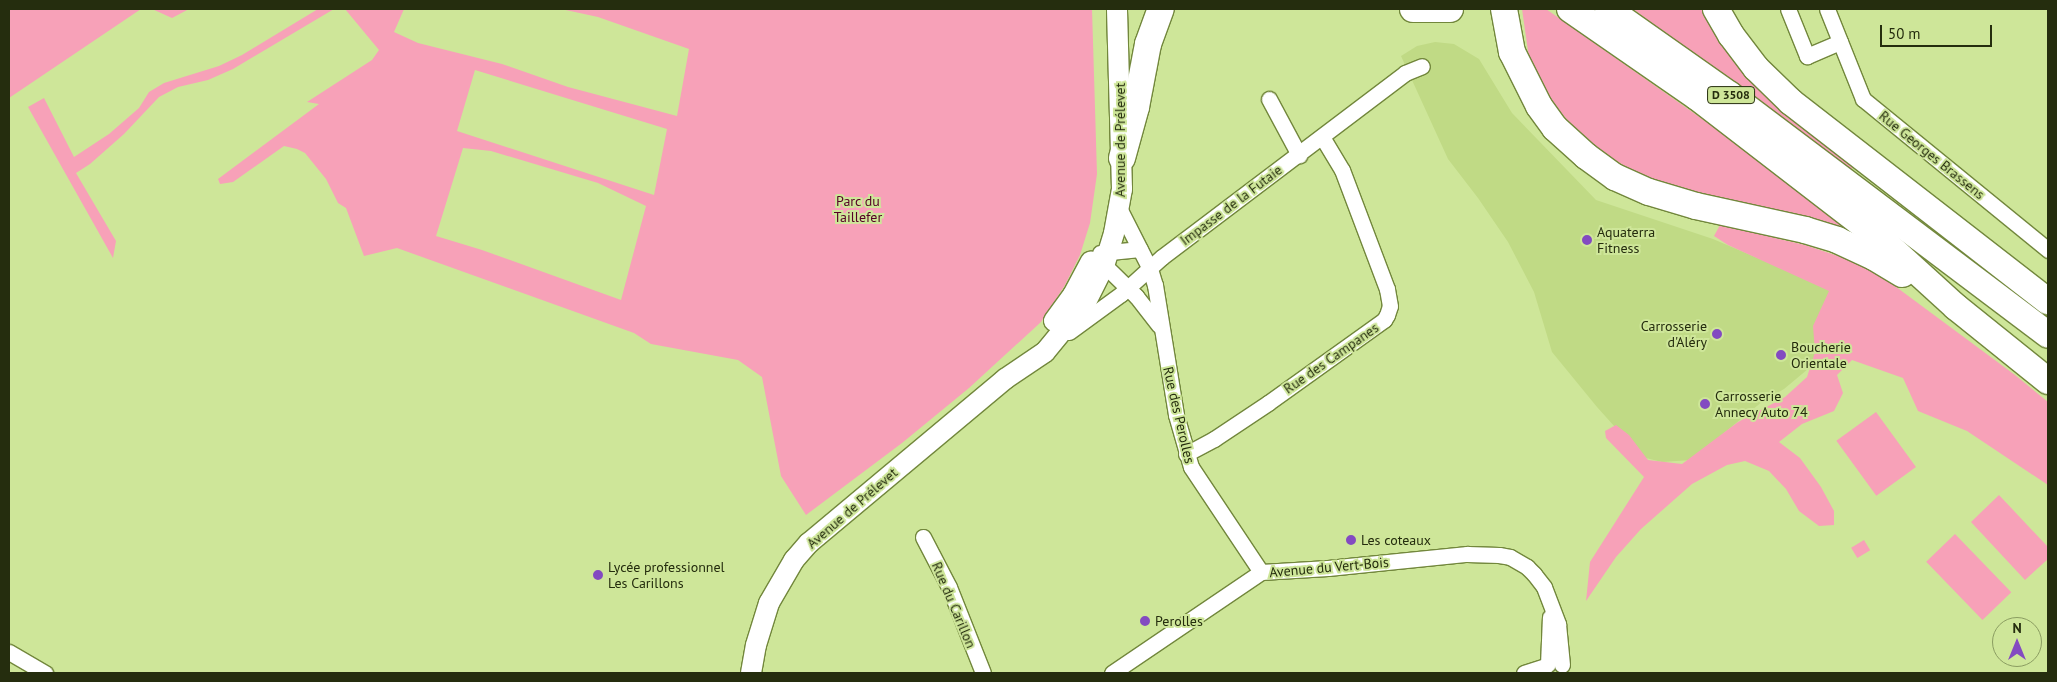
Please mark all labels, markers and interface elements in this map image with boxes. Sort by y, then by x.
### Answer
scale bar [1882,15,1994,47]
text: 50 m [1888,24,1921,43]
street label: Avenue de Prélevet [1112,83,1128,197]
road number: D 3508 [1706,86,1756,104]
street label: Rue Georges Brassens [1876,107,1988,203]
street label: Impasse de la Futaie [1177,161,1285,249]
park label: Parc du Taillefer [834,193,882,226]
place label: Aquaterra Fitness [1597,224,1655,256]
marker: Aquaterra Fitness [1581,234,1593,246]
place label: Carrosserie d'Aléry [1641,318,1707,351]
street label: Rue des Campanes [1280,319,1382,397]
marker: Carrosserie d'Aléry [1711,328,1723,340]
place label: Boucherie Orientale [1791,339,1851,372]
marker: Boucherie Orientale [1775,349,1787,361]
street label: Rue des Perolles [1160,365,1198,465]
place label: Carrosserie Annecy Auto 74 [1715,388,1809,421]
marker: Carrosserie Annecy Auto 74 [1699,398,1711,410]
street label: Avenue de Prélevet [803,464,901,552]
place label: Les coteaux [1361,532,1431,548]
marker: Les coteaux [1345,534,1357,546]
street label: Avenue du Vert-Bois [1268,553,1390,581]
place label: Lycée professionnel Les Carillons [608,559,725,592]
street label: Rue du Carillon [928,559,980,651]
marker: Lycée professionnel Les Carillons [592,569,604,581]
place label: Perolles [1155,613,1203,629]
marker: Perolles [1139,615,1151,627]
north arrow [1992,617,2042,667]
text: N [2012,619,2022,637]

